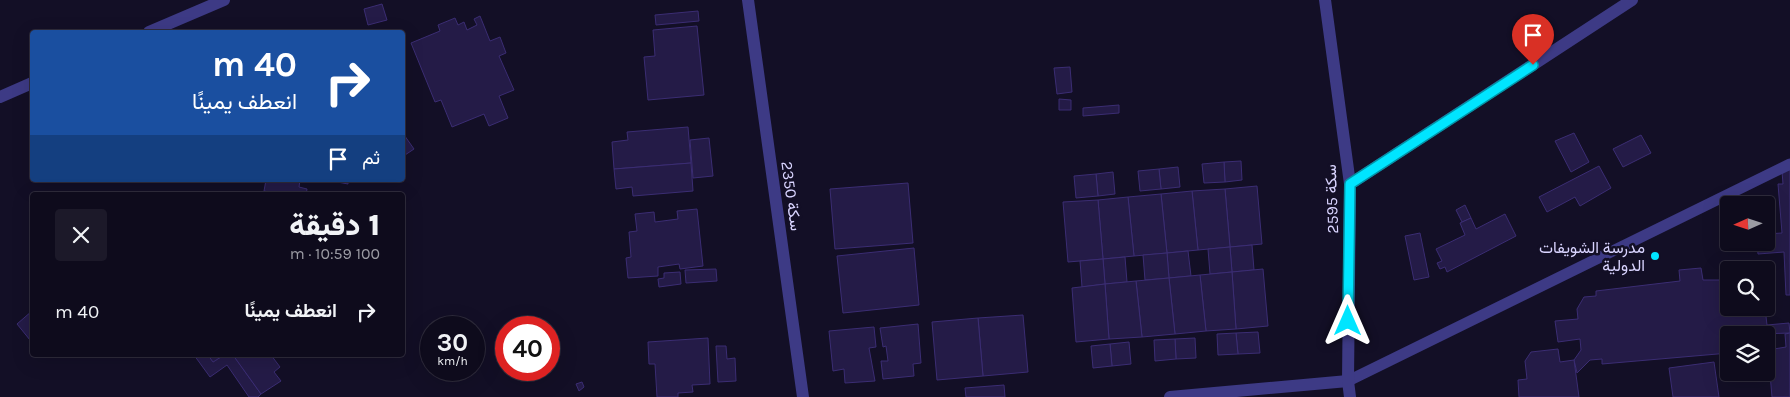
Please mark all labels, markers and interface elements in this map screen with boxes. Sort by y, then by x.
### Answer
pin [1512,14,1554,65]
icon: arrive [1519,21,1547,49]
text: 40 m [212,44,297,85]
icon: right [315,50,380,115]
text: انعطف يمينًا [192,89,297,115]
icon: arrive [324,145,352,173]
text: ثم [362,147,380,169]
street label: سكة 2350 [777,160,806,232]
street label: سكة 2595 [1321,164,1342,234]
north arrow [1720,196,1775,251]
map controls [1720,196,1775,381]
text: 1 دقيقة [289,207,380,243]
button: close [55,209,107,261]
place label: مدرسة الشويفات الدولية [1539,238,1645,276]
text: 100 m · 10:59 [290,244,380,263]
marker: مدرسة الشويفات الدولية [1649,250,1661,262]
button: search [1720,261,1775,316]
position arrow [1321,294,1373,346]
icon: right [352,298,380,326]
text: انعطف يمينًا [245,300,337,322]
text: 40 m [55,301,99,323]
speed limit sign: 40 [495,316,560,381]
button: layers [1720,326,1775,381]
text: 30 [437,328,468,357]
text: km/h [437,354,468,368]

